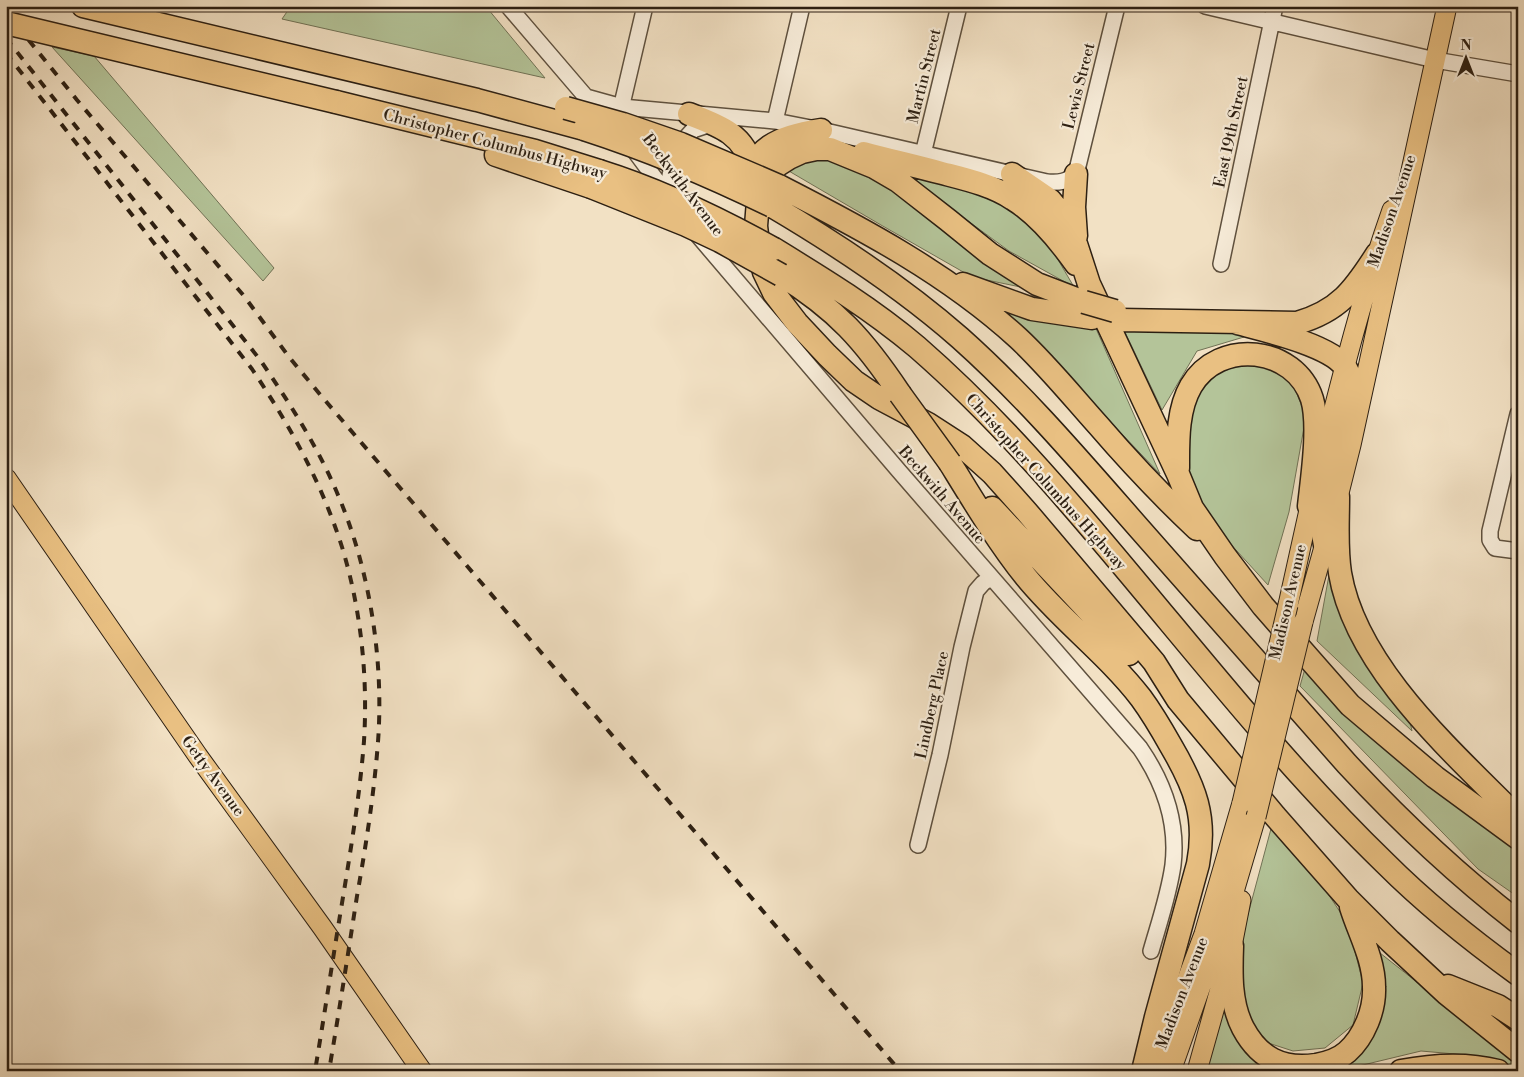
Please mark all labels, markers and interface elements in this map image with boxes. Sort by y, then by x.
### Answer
street label: Martin Street [903,26,945,125]
north arrow [1442,32,1492,82]
text: N [1460,37,1472,55]
street label: Lewis Street [1059,40,1100,131]
street label: East 19th Street [1209,74,1253,190]
street label: Christopher Columbus Highway [381,104,609,184]
street label: Beckwith Avenue [637,129,728,240]
street label: Madison Avenue [1363,152,1421,270]
street label: Christopher Columbus Highway [961,390,1131,575]
street label: Beckwith Avenue [893,441,990,548]
street label: Madison Avenue [1265,542,1311,662]
street label: Lindberg Place [911,649,953,761]
street label: Getty Avenue [177,732,249,820]
street label: Madison Avenue [1151,934,1213,1052]

